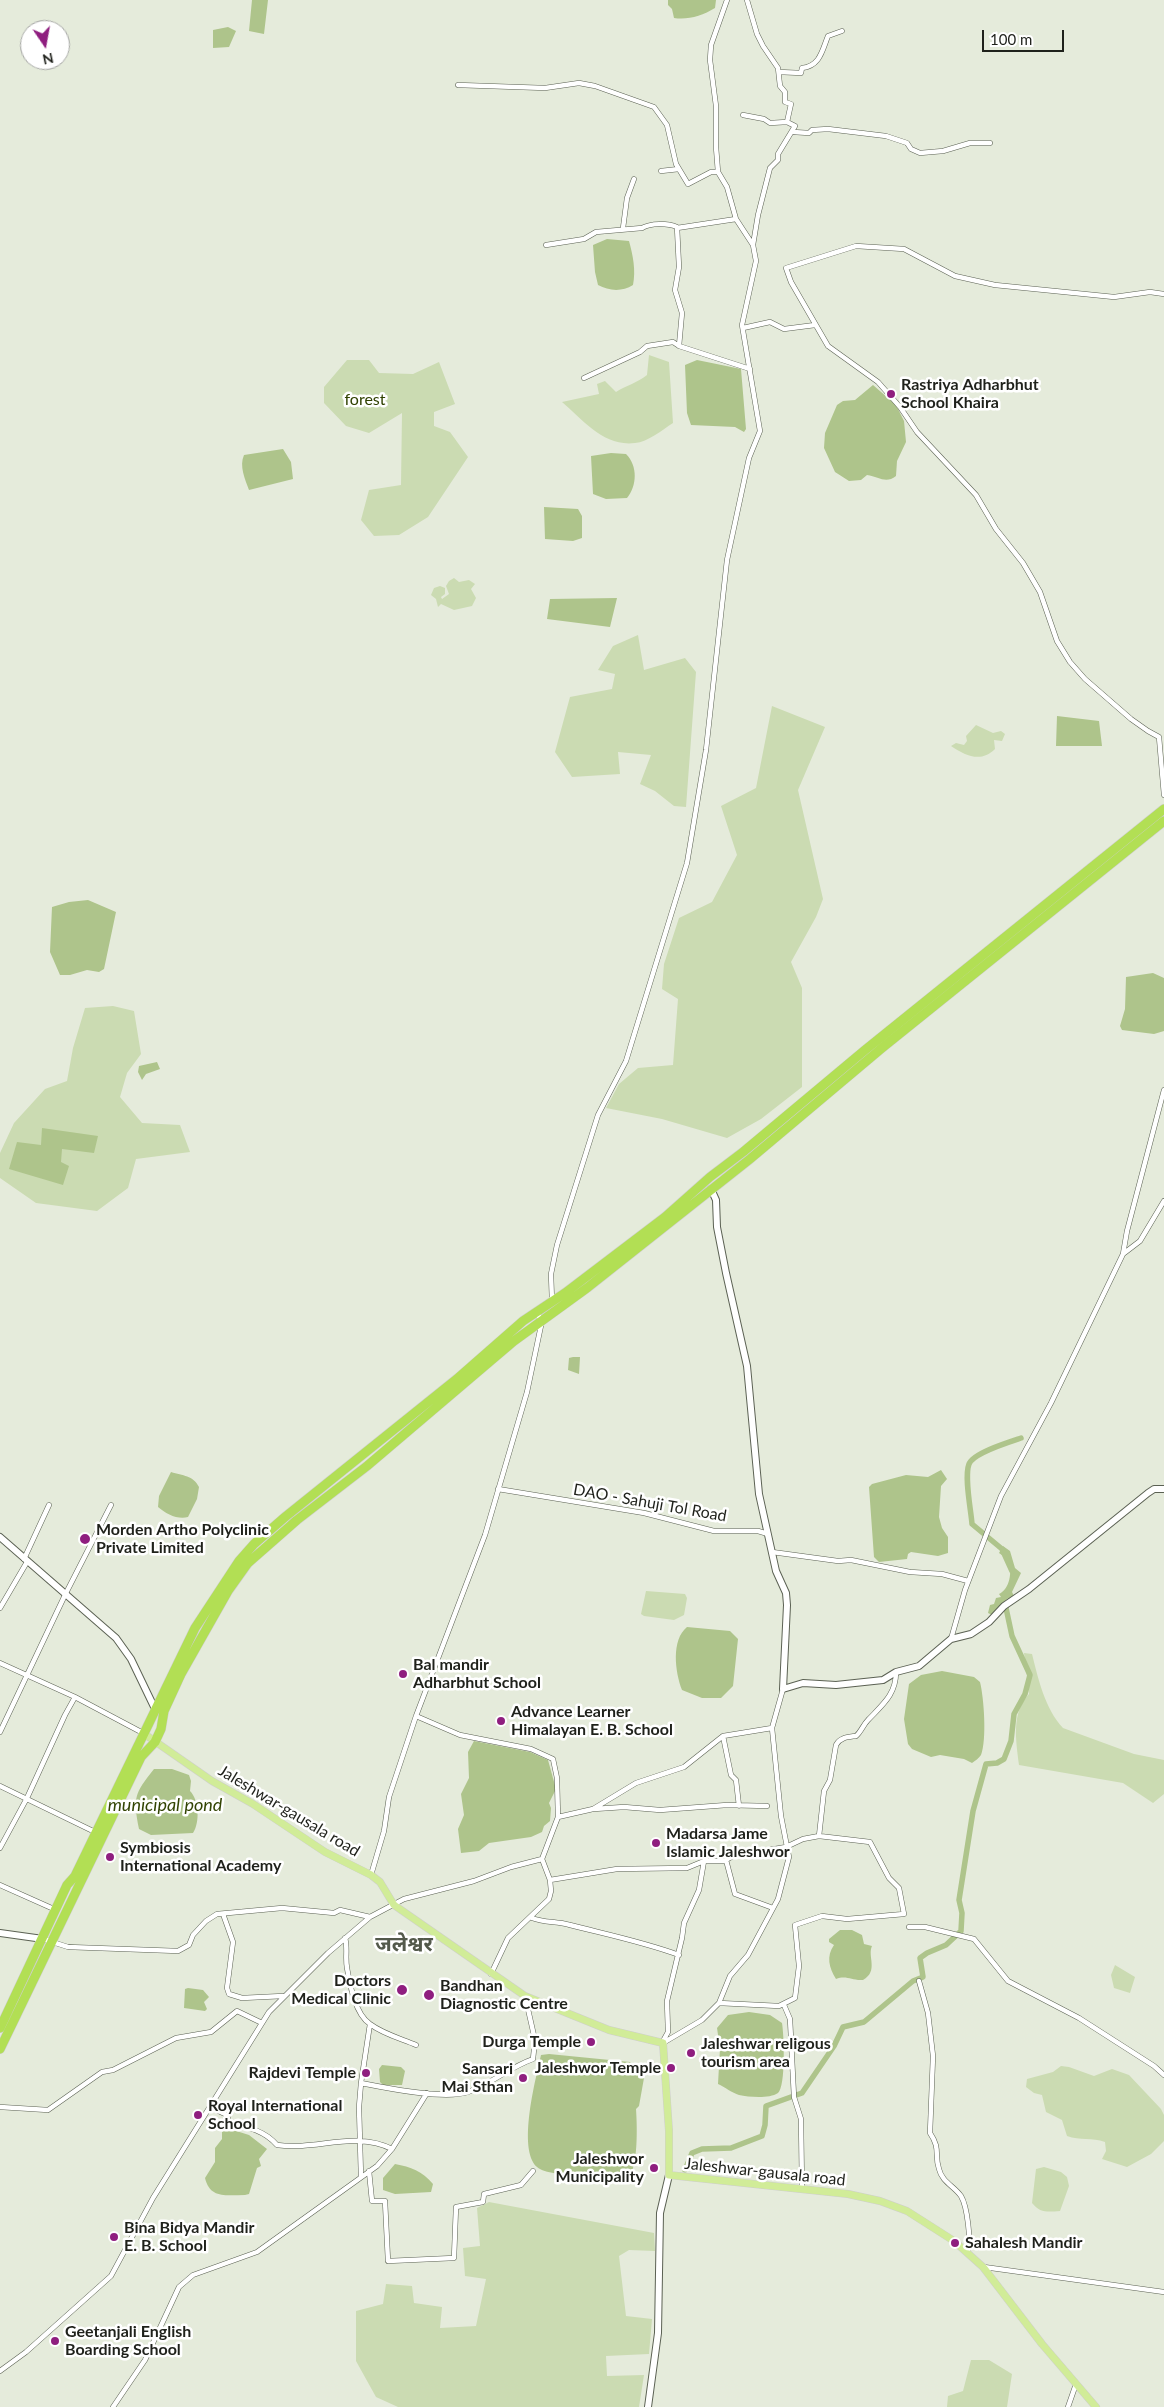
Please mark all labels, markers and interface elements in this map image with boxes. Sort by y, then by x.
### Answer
north arrow [20,20,70,70]
scale bar [984,20,1066,52]
text: 100 m [990,30,1032,48]
text: N [41,50,55,69]
place label: Rastriya Adharbhut School Khaira [901,375,1039,413]
marker: Rastriya Adharbhut School Khaira [885,388,897,400]
park label: forest [344,390,386,410]
street label: DAO - Sahuji Tol Road [572,1480,728,1526]
place label: Morden Artho Polyclinic Private Limited [96,1520,269,1558]
marker: Morden Artho Polyclinic Private Limited [78,1532,92,1546]
place label: Bal mandir Adharbhut School [413,1655,541,1693]
marker: Bal mandir Adharbhut School [397,1668,409,1680]
place label: Advance Learner Himalayan E. B. School [511,1702,673,1740]
marker: Advance Learner Himalayan E. B. School [495,1715,507,1727]
street label: Jaleshwar-gausala road [215,1761,363,1861]
water label: municipal pond [108,1794,222,1816]
place label: Madarsa Jame Islamic Jaleshwor [666,1824,790,1862]
marker: Madarsa Jame Islamic Jaleshwor [650,1837,662,1849]
place label: Symbiosis International Academy [120,1838,281,1876]
marker: Symbiosis International Academy [104,1851,116,1863]
district label: जलेश्वर [375,1931,433,1957]
place label: Doctors Medical Clinic [291,1971,391,2009]
place label: Bandhan Diagnostic Centre [440,1976,568,2014]
marker: Doctors Medical Clinic [395,1983,409,1997]
marker: Bandhan Diagnostic Centre [422,1988,436,2002]
place label: Durga Temple [482,2032,581,2052]
place label: Jaleshwar religous tourism area [701,2034,831,2072]
marker: Durga Temple [585,2036,597,2048]
marker: Jaleshwar religous tourism area [685,2047,697,2059]
place label: Jaleshwor Temple [535,2058,661,2078]
place label: Sansari Mai Sthan [441,2059,513,2097]
marker: Jaleshwor Temple [665,2062,677,2074]
place label: Rajdevi Temple [249,2063,356,2083]
marker: Rajdevi Temple [360,2067,372,2079]
marker: Sansari Mai Sthan [517,2072,529,2084]
place label: Royal International School [208,2096,342,2134]
marker: Royal International School [192,2109,204,2121]
place label: Jaleshwor Municipality [556,2149,644,2187]
street label: Jaleshwar-gausala road [684,2154,846,2190]
marker: Jaleshwor Municipality [648,2162,660,2174]
place label: Bina Bidya Mandir E. B. School [124,2218,254,2256]
marker: Bina Bidya Mandir E. B. School [108,2231,120,2243]
place label: Sahalesh Mandir [965,2233,1083,2253]
marker: Sahalesh Mandir [949,2237,961,2249]
place label: Geetanjali English Boarding School [65,2322,191,2360]
marker: Geetanjali English Boarding School [49,2335,61,2347]

